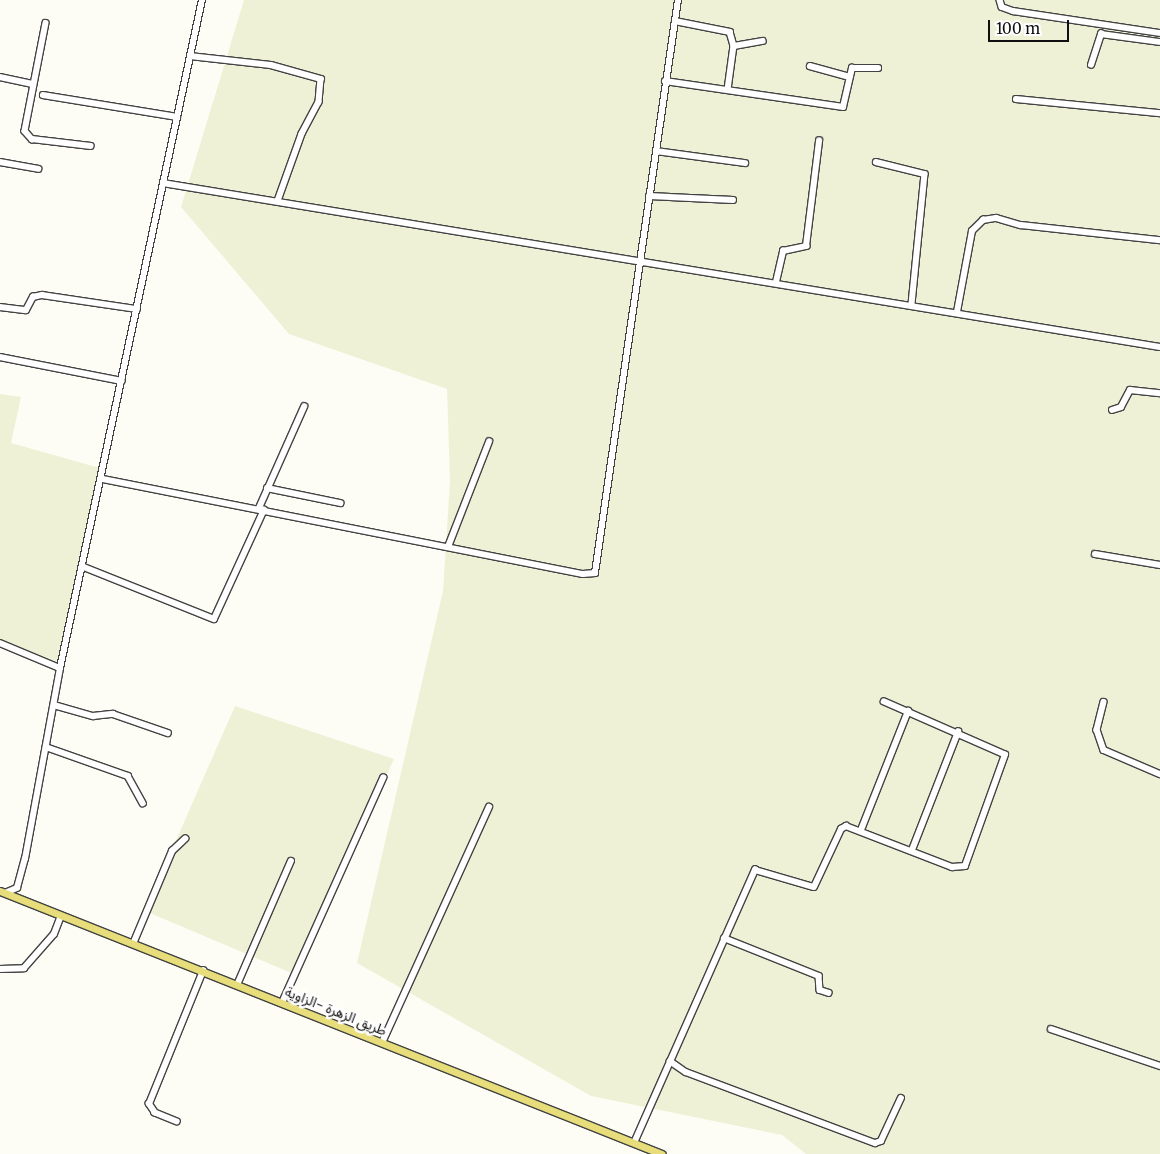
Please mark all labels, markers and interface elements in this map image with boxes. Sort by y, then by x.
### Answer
scale bar [990,10,1071,42]
text: 100 m [996,19,1040,38]
street label: طريق الزهرة -الزاوية [283,983,389,1039]

